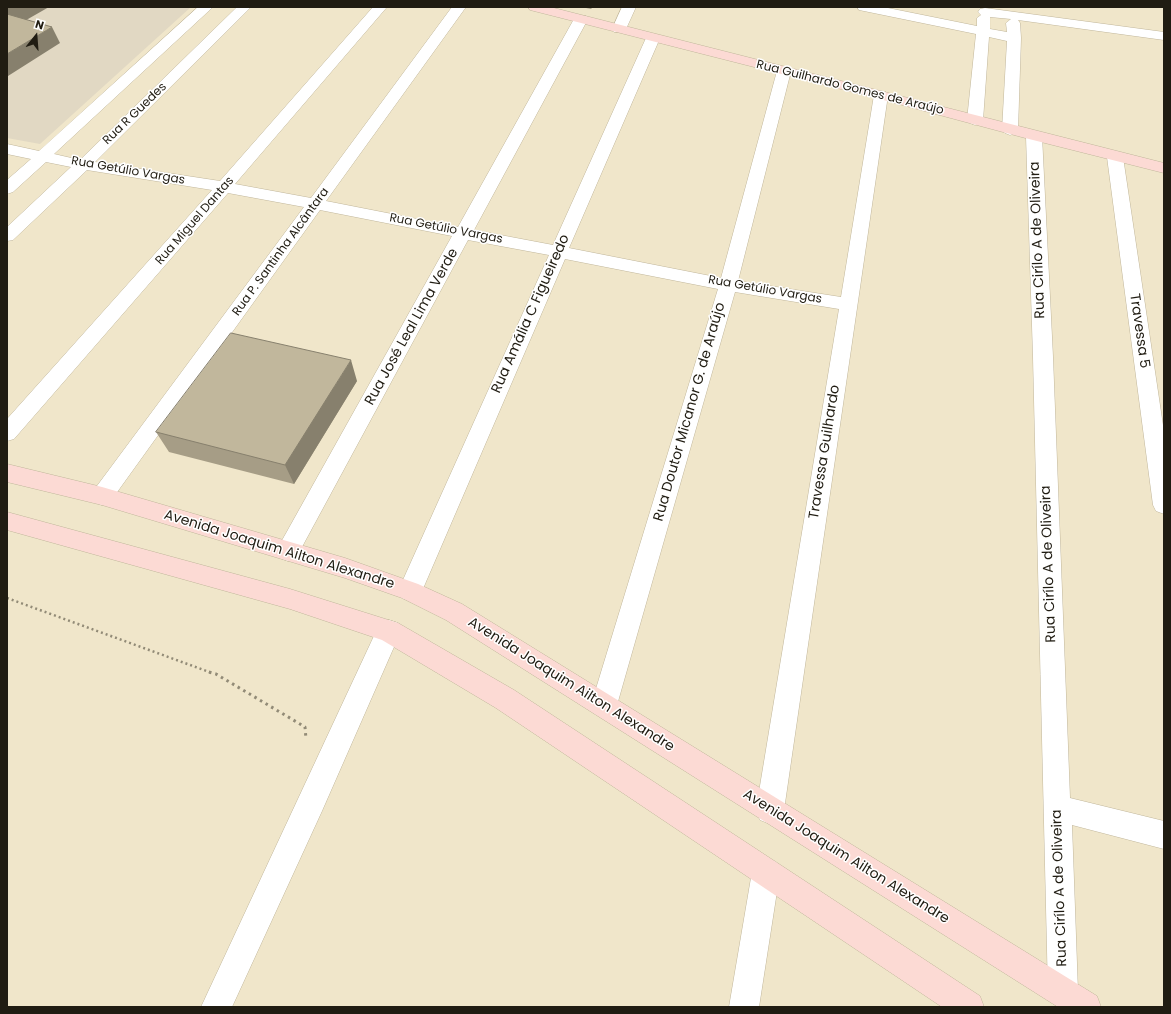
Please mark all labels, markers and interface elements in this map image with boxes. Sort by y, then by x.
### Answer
north arrow [16,16,56,56]
text: N [33,16,46,33]
street label: Rua Guilhardo Gomes de Araújo [755,58,945,118]
street label: Rua R Guedes [100,80,170,148]
street label: Rua Getúlio Vargas [70,154,186,188]
street label: Rua Cirílo A de Oliveira [1027,161,1049,319]
street label: Rua Miguel Dantas [153,174,237,268]
street label: Rua P. Santinha Alcântara [230,185,332,319]
street label: Rua Getúlio Vargas [388,211,504,247]
street label: Rua Amália C Figueiredo [488,232,574,396]
street label: Rua José Leal Lima Verde [362,246,462,408]
street label: Rua Getúlio Vargas [707,273,823,307]
street label: Travessa 5 [1125,292,1153,370]
street label: Rua Doutor Micanor G. de Araújo [651,301,729,523]
street label: Travessa Guilhardo [806,384,844,520]
street label: Rua Cirílo A de Oliveira [1038,485,1060,643]
street label: Avenida Joaquim Ailton Alexandre [162,507,396,593]
street label: Avenida Joaquim Ailton Alexandre [465,614,677,756]
street label: Avenida Joaquim Ailton Alexandre [740,786,952,928]
street label: Rua Cirílo A de Oliveira [1049,809,1071,967]

